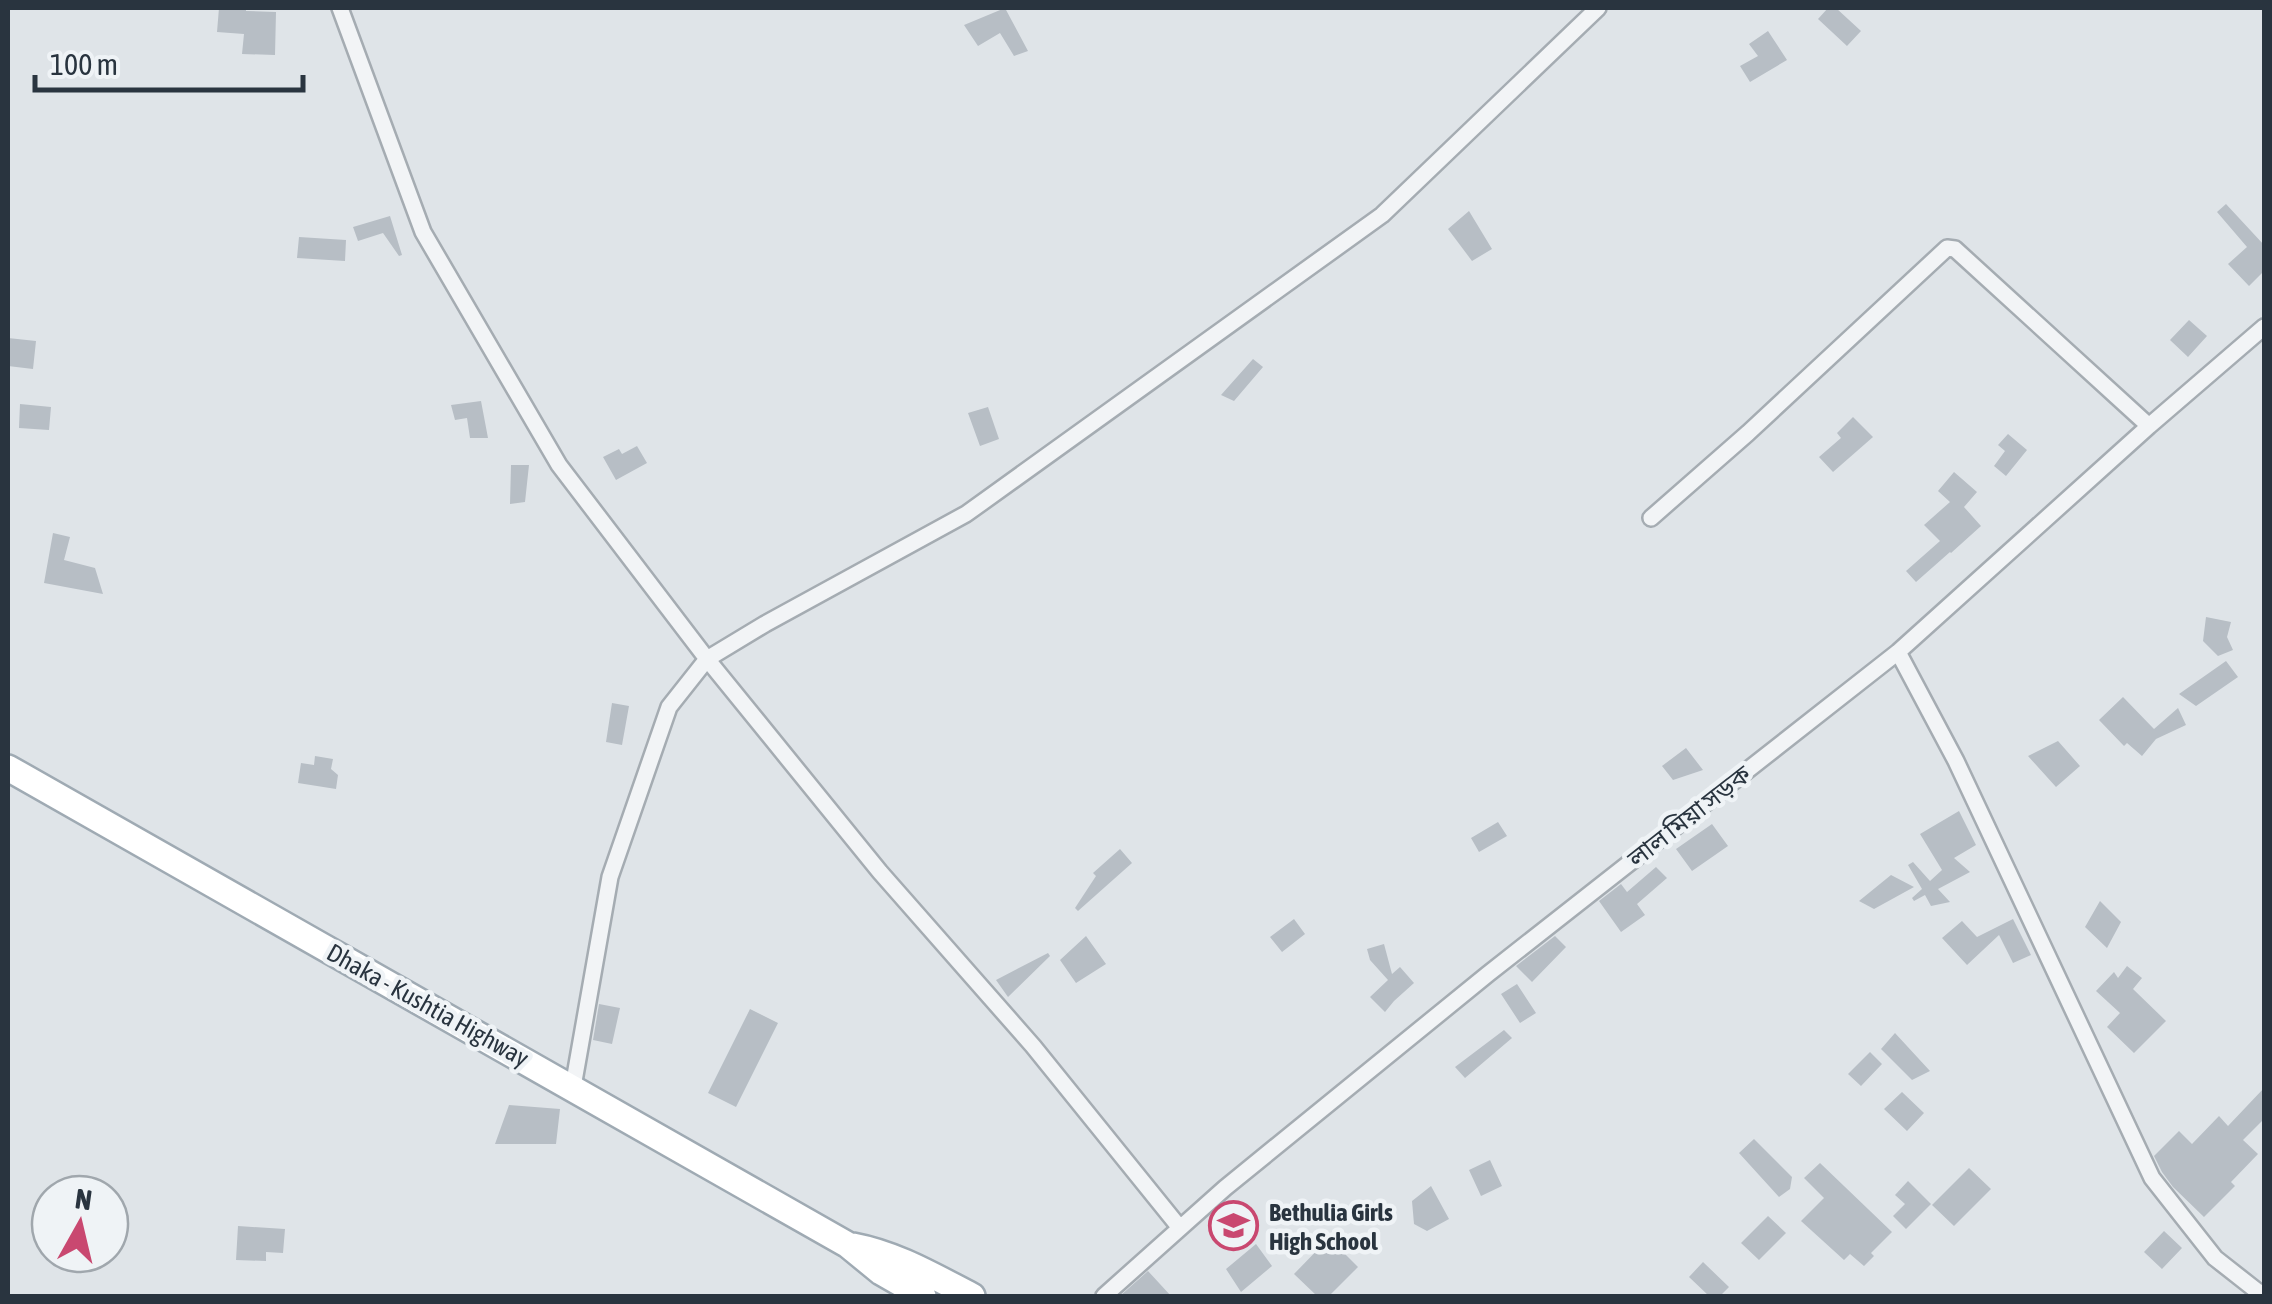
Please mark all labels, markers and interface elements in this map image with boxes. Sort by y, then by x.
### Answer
scale bar [35,30,302,92]
text: 100 m [50,47,118,81]
street label: লাল মিয়া সড়ক [1621,759,1757,873]
street label: Dhaka - Kushtia Highway [322,938,534,1072]
north arrow [30,1174,130,1274]
text: N [73,1182,94,1216]
place label: Bethulia Girls High School [1269,1198,1393,1255]
school or university icon: Bethulia Girls High School [1208,1200,1260,1252]

